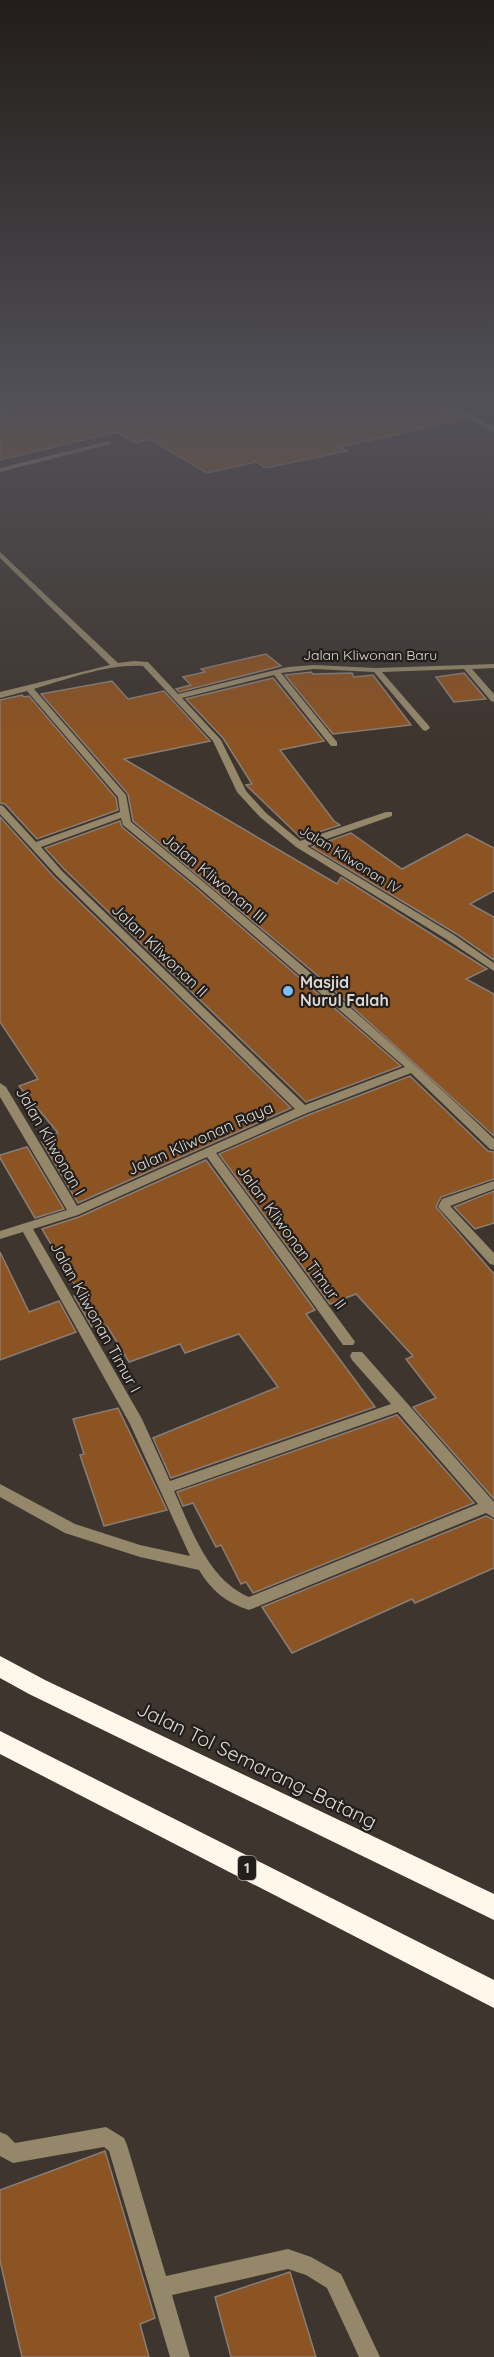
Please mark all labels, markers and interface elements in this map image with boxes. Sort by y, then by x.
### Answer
street label: Jalan Kliwonan Baru [303,646,437,664]
street label: Jalan Kliwonan IV [296,821,404,897]
street label: Jalan Kliwonan III [159,829,271,927]
street label: Jalan Kliwonan II [108,899,212,1001]
place label: Masjid Nurul Falah [300,972,389,1010]
marker: Masjid Nurul Falah [281,984,295,998]
street label: Jalan Kliwonan I [12,1083,90,1199]
street label: Jalan Kliwonan Raya [124,1097,276,1179]
street label: Jalan Kliwonan Timur II [233,1161,351,1313]
street label: Jalan Kliwonan Timur I [46,1238,146,1396]
street label: Jalan Tol Semarang–Batang [133,1695,381,1834]
road number: 1 [238,1856,256,1880]

